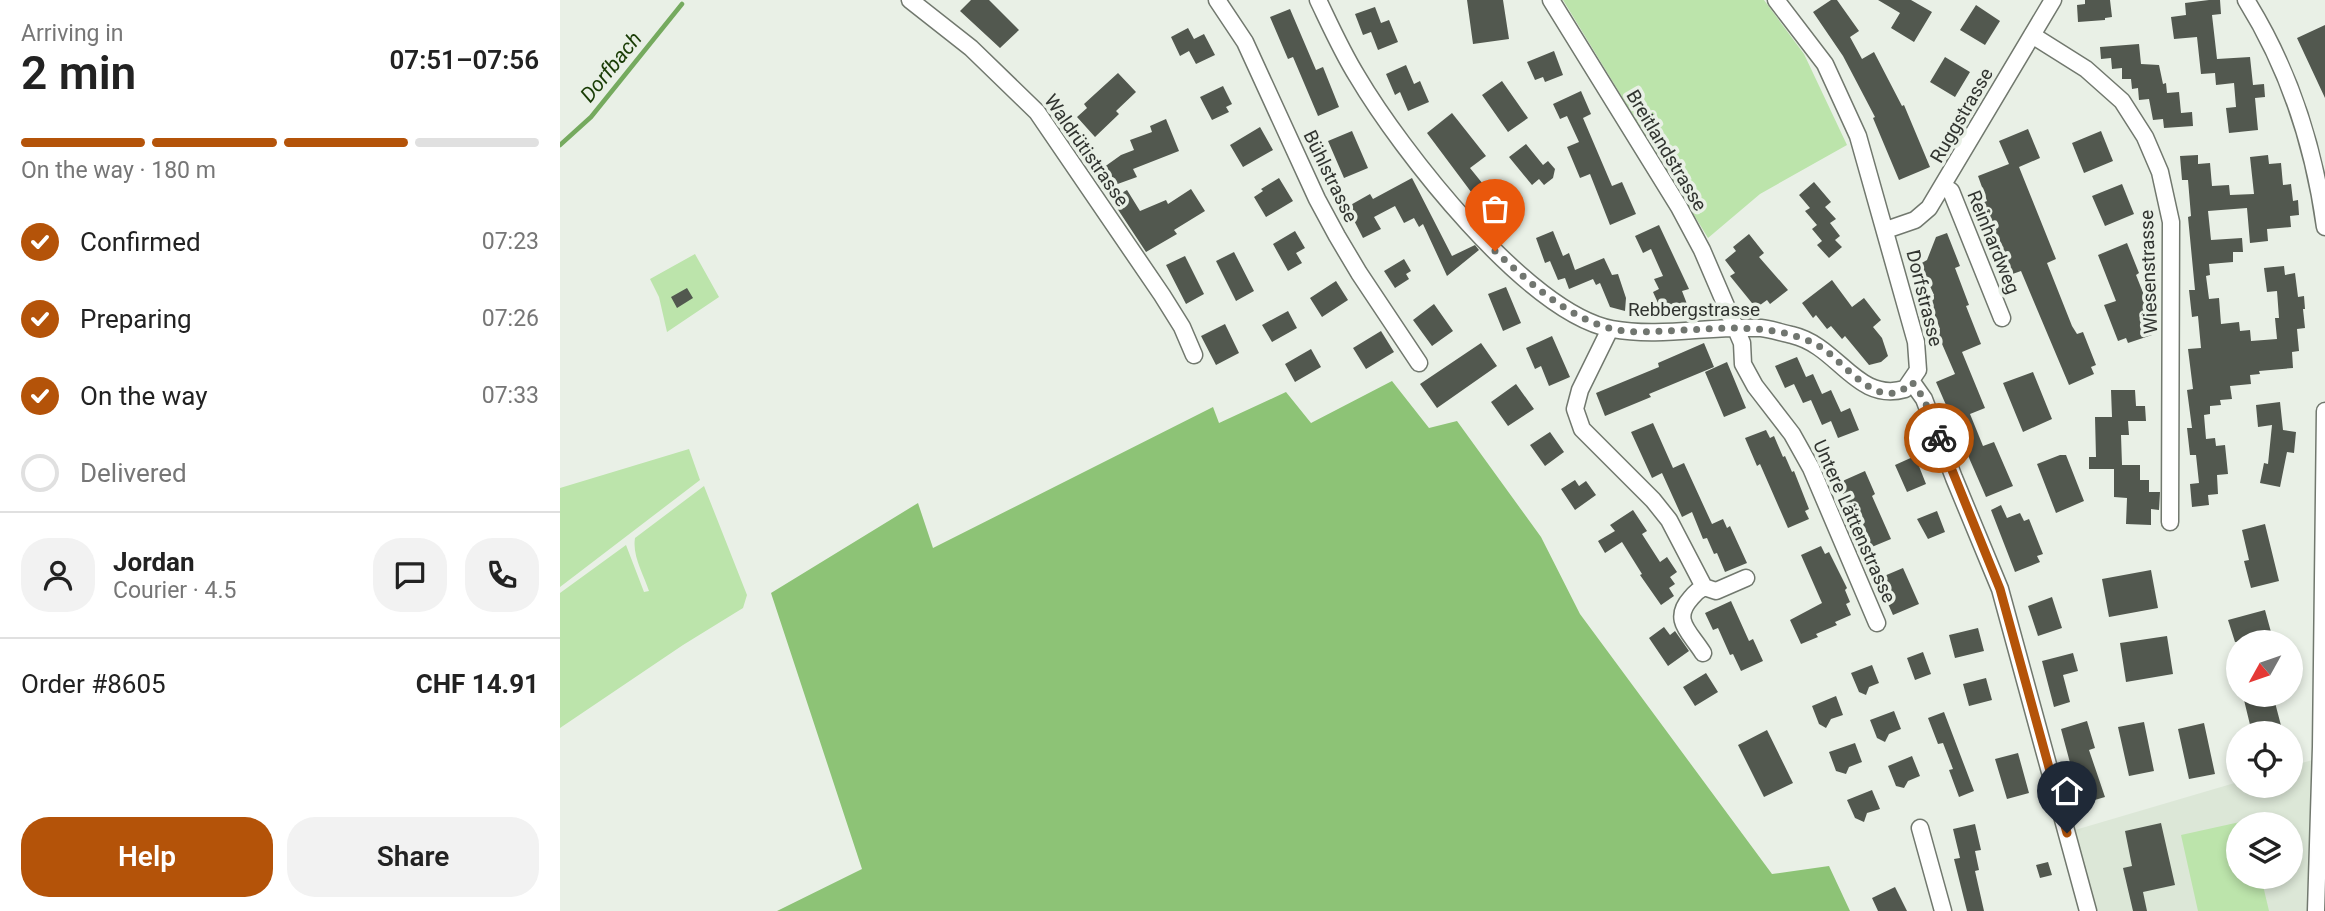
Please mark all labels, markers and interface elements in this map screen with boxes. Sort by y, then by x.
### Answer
text: Arriving in [21,20,124,47]
water label: Dorfbach [575,27,647,107]
text: 07:51–07:56 [389,45,539,75]
text: 2 min [21,46,136,100]
street label: Ruggstrasse [1925,64,1998,167]
street label: Breitlandstrasse [1621,85,1712,215]
street label: Waldrütistrasse [1039,90,1134,211]
street label: Bühlstrasse [1298,126,1363,226]
text: On the way · 180 m [21,157,216,184]
pin [1465,179,1525,251]
street label: Reinhardweg [1962,187,2025,297]
icon: bag [1476,190,1514,228]
street label: Wiesenstrasse [2135,210,2162,334]
icon: check [21,223,59,261]
text: Confirmed [80,227,201,257]
text: 07:23 [482,228,539,255]
street label: Dorfstrasse [1901,247,1948,349]
street label: Rebbergstrasse [1628,298,1760,321]
icon: check [21,300,59,338]
text: Preparing [80,304,192,334]
text: 07:26 [482,305,539,332]
icon: check [21,377,59,415]
text: On the way [80,381,208,411]
text: 07:33 [482,382,539,409]
courier [1904,403,1974,473]
icon: bike [1920,419,1958,457]
street label: Untere Lättenstrasse [1808,436,1901,606]
text: Delivered [80,458,187,488]
button: person [21,538,95,612]
button: chat [373,538,447,612]
button: phone [465,538,539,612]
text: Jordan [113,547,195,577]
text: Courier · 4.5 [113,577,236,604]
north arrow [2226,630,2303,707]
map controls [2226,630,2303,889]
text: Order #8605 [21,669,166,699]
text: CHF 14.91 [416,669,539,699]
button: locate [2226,721,2303,798]
pin [2037,761,2097,833]
icon: home [2048,772,2086,810]
button: layers [2226,812,2303,889]
button: Help [21,817,273,897]
button: Share [287,817,539,897]

